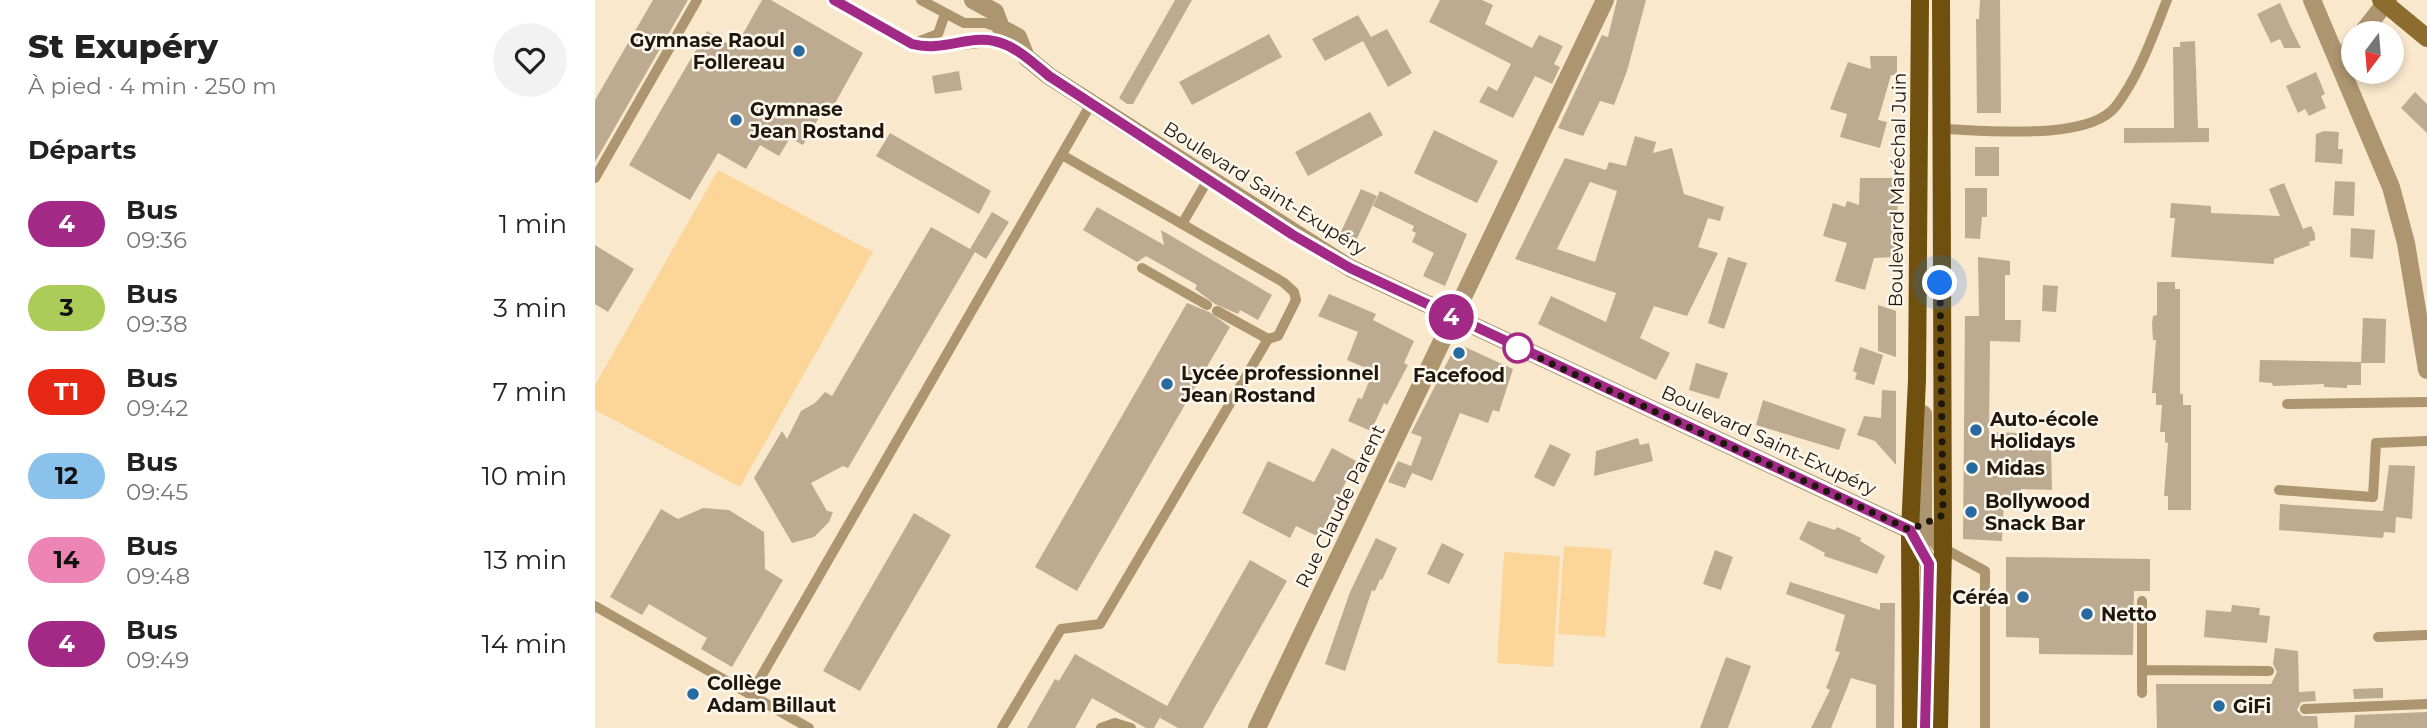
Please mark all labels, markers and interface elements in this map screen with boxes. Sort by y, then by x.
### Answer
north arrow [2341,21,2405,84]
map controls [2341,21,2404,84]
button: heart [493,23,567,97]
text: St Exupéry [28,26,218,66]
place label: Gymnase Raoul Follereau [630,29,785,74]
marker: Gymnase Raoul Follereau [791,43,807,59]
text: À pied · 4 min · 250 m [28,72,277,100]
street label: Boulevard Maréchal Juin [1884,72,1911,308]
place label: Gymnase Jean Rostand [749,98,885,143]
marker: Gymnase Jean Rostand [728,112,744,128]
street label: Boulevard Saint-Exupéry [1159,116,1371,261]
text: Départs [28,134,136,166]
text: Bus [126,194,178,226]
text: 1 min [499,208,567,240]
text: 4 [58,209,75,238]
text: 09:36 [126,226,187,254]
your location [1922,265,1957,300]
text: Bus [126,278,178,310]
text: 3 min [493,292,567,324]
text: 3 [59,293,74,322]
line badge: 4 [1428,294,1474,340]
text: 4 [1443,302,1459,331]
text: 09:38 [126,310,188,338]
unlabelled marker [1503,333,1533,363]
marker: Facefood [1451,345,1467,361]
text: Bus [126,362,178,394]
place label: Lycée professionnel Jean Rostand [1180,362,1379,407]
place label: Facefood [1413,364,1505,387]
text: 7 min [493,376,567,408]
marker: Lycée professionnel Jean Rostand [1159,376,1175,392]
text: T1 [54,377,79,406]
street label: Boulevard Saint-Exupéry [1658,380,1881,501]
text: 09:42 [126,394,188,422]
place label: Auto-école Holidays [1989,408,2099,453]
street label: Rue Claude Parent [1291,421,1390,592]
marker: Auto-école Holidays [1968,422,1984,438]
text: Bus [126,446,178,478]
place label: Midas [1986,457,2045,480]
text: 10 min [481,460,567,492]
marker: Midas [1964,460,1980,476]
text: 12 [55,461,78,490]
text: 09:45 [126,478,188,506]
place label: Bollywood Snack Bar [1985,490,2090,535]
marker: Bollywood Snack Bar [1963,504,1979,520]
text: Bus [126,530,178,562]
text: 13 min [484,544,567,576]
text: 14 [54,545,79,574]
text: 09:48 [126,562,190,590]
place label: Céréa [1952,586,2009,609]
marker: Céréa [2015,589,2031,605]
place label: Netto [2101,603,2157,626]
marker: Netto [2079,606,2095,622]
text: Bus [126,614,178,646]
text: 14 min [481,628,567,660]
text: 4 [58,629,75,658]
text: 09:49 [126,646,189,674]
place label: Collège Adam Billaut [706,672,836,717]
marker: Collège Adam Billaut [685,686,701,702]
place label: GiFi [2233,695,2271,718]
marker: GiFi [2211,698,2227,714]

